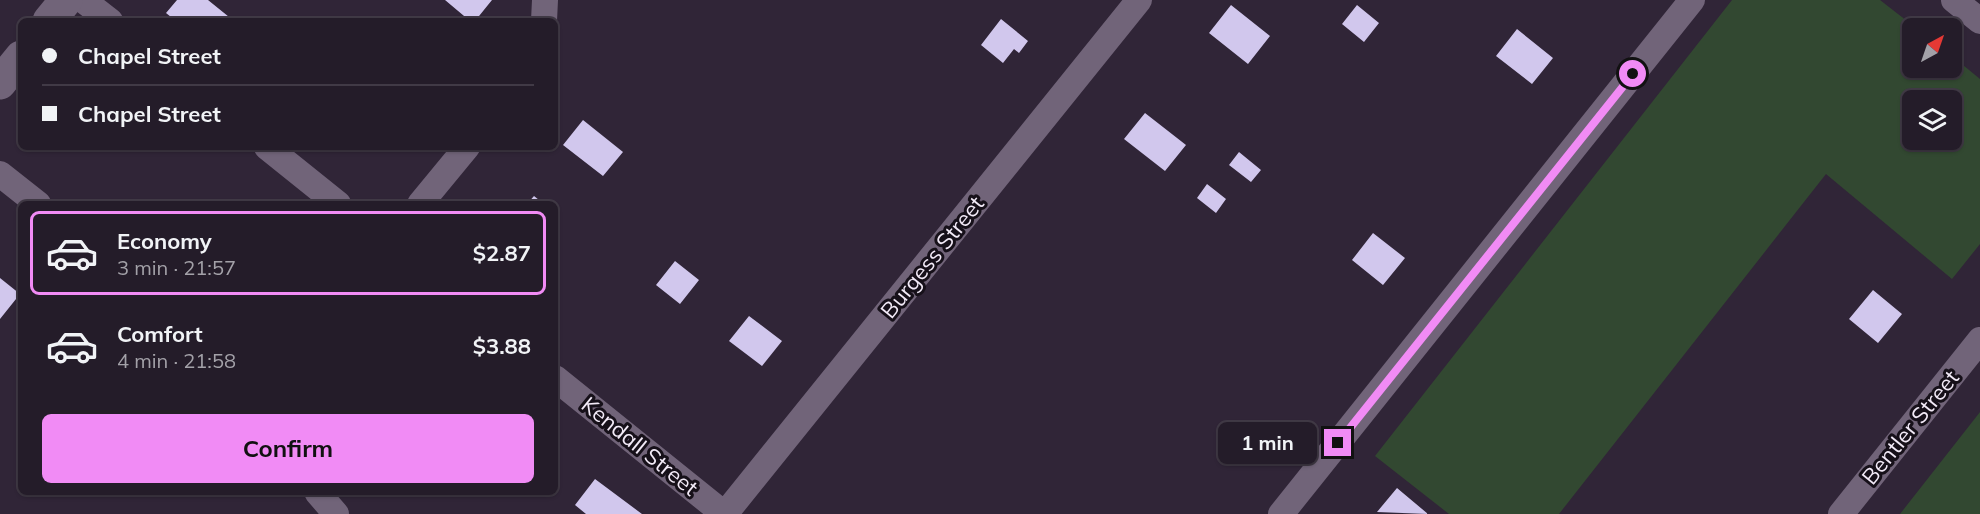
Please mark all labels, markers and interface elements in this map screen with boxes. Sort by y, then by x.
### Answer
north arrow [1902,18,1962,78]
map controls [1902,18,1962,150]
text: Chapel Street [78,42,221,70]
route start [1619,60,1646,87]
button: layers [1902,90,1962,150]
text: Chapel Street [78,100,221,128]
street label: Burgess Street [874,190,990,324]
icon: car [45,226,99,280]
text: Economy [117,227,212,255]
text: $2.87 [473,239,531,267]
text: 3 min · 21:57 [117,255,236,280]
icon: car [45,319,99,373]
text: Comfort [117,320,203,348]
text: $3.88 [473,332,531,360]
text: 4 min · 21:58 [117,348,236,373]
street label: Bentler Street [1855,364,1965,490]
street label: Kendall Street [576,390,704,502]
button: Confirm [42,414,534,483]
callout: 1 min [1218,422,1317,464]
route end [1324,429,1351,456]
text: 1 min [1241,430,1294,455]

